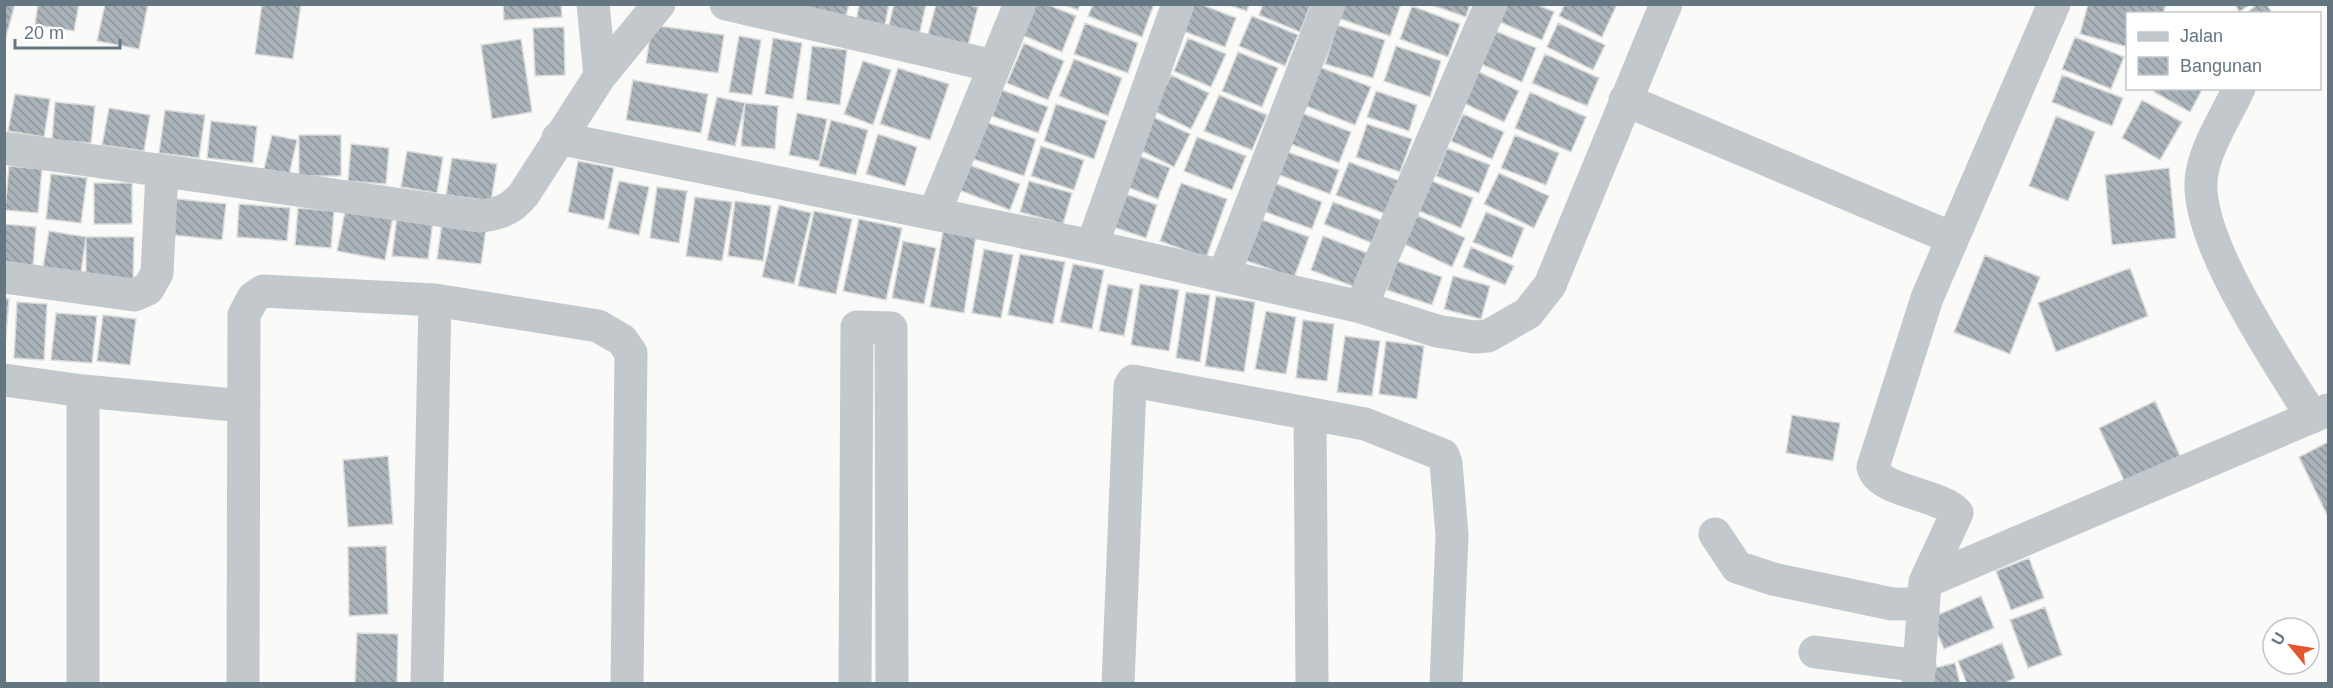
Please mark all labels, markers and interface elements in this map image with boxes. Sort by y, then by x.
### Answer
scale bar [15,12,120,50]
legend [2126,12,2321,90]
text: 20 m [24,23,64,43]
text: Jalan [2180,26,2223,46]
text: Bangunan [2180,56,2262,76]
north arrow [2261,616,2321,676]
text: U [2268,629,2289,648]

